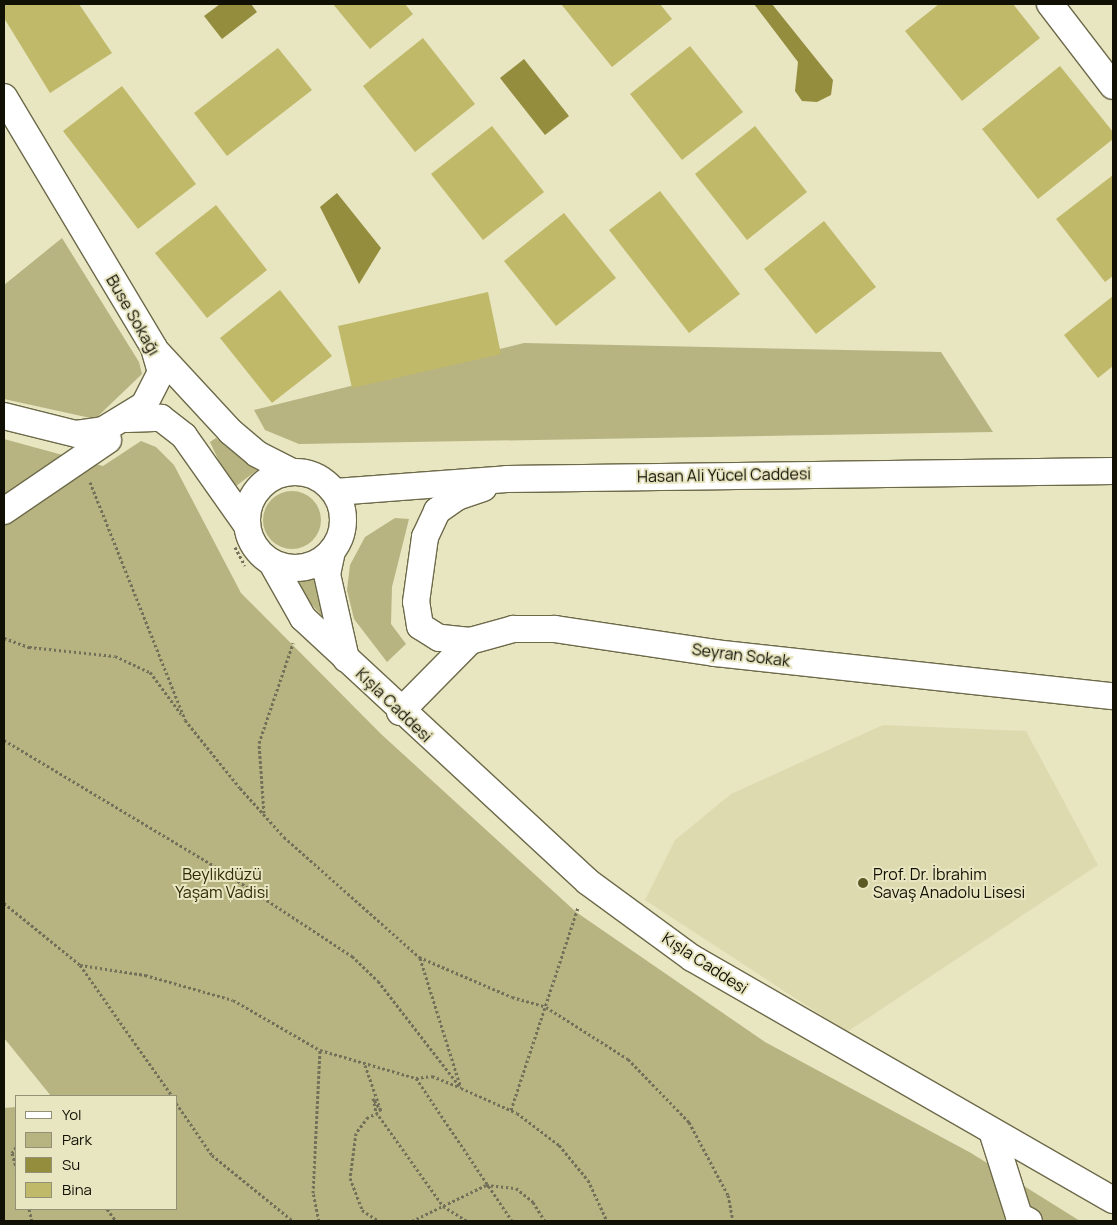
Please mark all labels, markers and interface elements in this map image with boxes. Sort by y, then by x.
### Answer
street label: Buse Sokağı [102,271,164,359]
street label: Hasan Ali Yücel Caddesi [637,464,811,486]
street label: Seyran Sokak [691,639,791,671]
street label: Kışla Caddesi [352,664,436,746]
park label: Beylikdüzü Yaşam Vadisi [175,864,269,902]
place label: Prof. Dr. İbrahim Savaş Anadolu Lisesi [873,864,1025,902]
marker: Prof. Dr. İbrahim Savaş Anadolu Lisesi [857,877,869,889]
street label: Kışla Caddesi [659,928,751,998]
legend [15,1095,178,1210]
text: Yol [62,1104,82,1125]
text: Park [62,1129,92,1150]
text: Su [62,1154,80,1175]
text: Bina [62,1179,92,1200]

